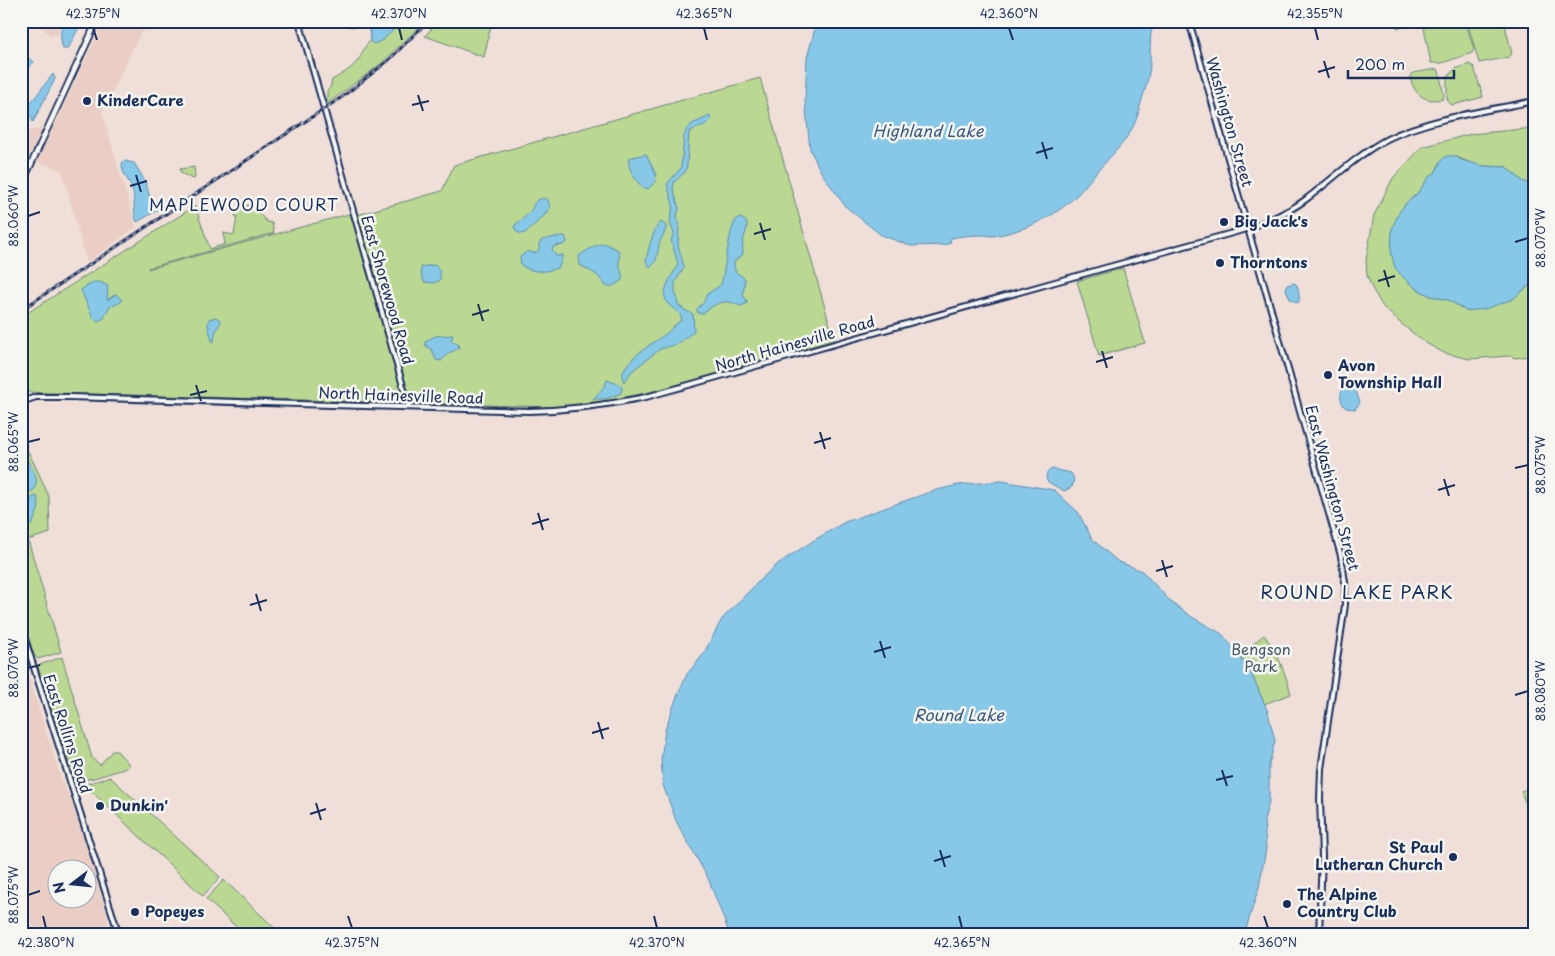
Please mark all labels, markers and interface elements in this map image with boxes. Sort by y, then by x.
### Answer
text: 42.375°N [66,4,120,22]
text: 42.370°N [371,4,427,22]
text: 42.365°N [676,4,732,22]
text: 42.360°N [980,4,1038,22]
text: 42.355°N [1287,4,1343,22]
scale bar [1348,48,1454,80]
text: 200 m [1355,52,1405,75]
street label: Washington Street [1201,54,1260,189]
place label: KinderCare [97,88,184,111]
marker: KinderCare [81,95,93,107]
water label: Highland Lake [873,118,985,142]
text: 88.060°W [4,184,22,247]
district label: MAPLEWOOD COURT [149,192,339,216]
text: 88.070°W [1531,207,1549,268]
place label: Big Jack's [1234,209,1308,232]
street label: East Shorewood Road [356,212,421,367]
marker: Big Jack's [1218,216,1230,228]
place label: Thorntons [1230,250,1307,273]
marker: Thorntons [1214,257,1226,269]
street label: North Hainesville Road [712,309,877,376]
place label: Avon Township Hall [1337,353,1442,393]
marker: Avon Township Hall [1322,369,1334,381]
street label: North Hainesville Road [318,380,484,409]
street label: East Washington Street [1300,402,1367,573]
text: 88.065°W [4,411,22,472]
text: 88.075°W [1531,435,1549,494]
district label: ROUND LAKE PARK [1260,578,1454,605]
text: 88.070°W [4,637,22,698]
park label: Bengson Park [1231,637,1291,677]
text: 88.080°W [1531,660,1549,722]
street label: East Rollins Road [38,671,99,796]
water label: Round Lake [914,702,1005,726]
place label: Dunkin' [110,793,168,816]
marker: Dunkin' [94,800,106,812]
place label: St Paul Lutheran Church [1315,835,1443,875]
marker: St Paul Lutheran Church [1447,851,1459,863]
north arrow [48,858,98,908]
text: 88.075°W [4,865,22,924]
text: N [47,879,71,896]
place label: The Alpine Country Club [1297,882,1397,922]
marker: The Alpine Country Club [1281,898,1293,910]
place label: Popeyes [145,899,204,922]
marker: Popeyes [129,906,141,918]
text: 42.380°N [17,933,75,951]
text: 42.375°N [325,933,379,951]
text: 42.370°N [629,933,685,951]
text: 42.365°N [934,933,990,951]
text: 42.360°N [1239,933,1297,951]

